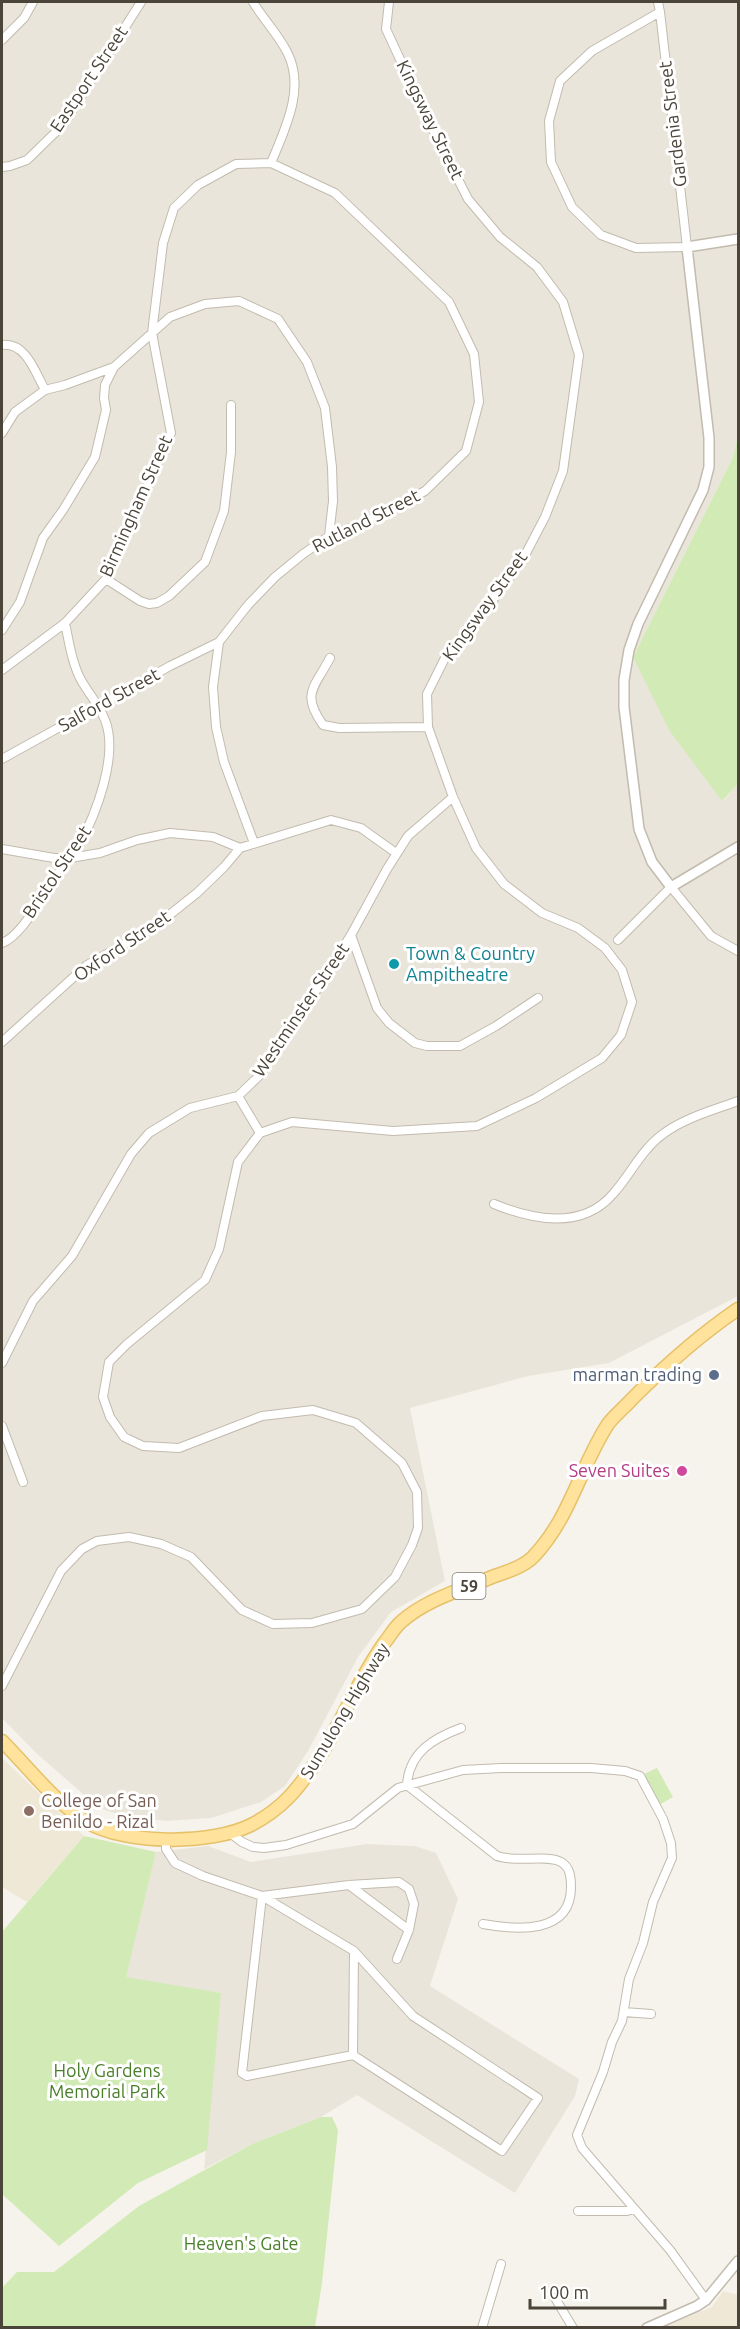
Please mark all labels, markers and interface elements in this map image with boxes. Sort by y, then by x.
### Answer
street label: Eastport Street [45,22,131,135]
street label: Kingsway Street [393,57,468,183]
street label: Gardenia Street [654,60,690,188]
street label: Birmingham Street [95,432,175,579]
street label: Rutland Street [309,484,423,556]
street label: Kingsway Street [438,547,531,664]
street label: Salford Street [54,663,163,735]
street label: Bristol Street [18,821,94,921]
street label: Oxford Street [69,906,174,985]
street label: Westminster Street [248,939,352,1080]
place label: Town & Country Ampitheatre [406,943,535,984]
marker: Town & Country Ampitheatre [387,957,401,971]
place label: marman trading [573,1364,702,1384]
marker: marman trading [707,1368,721,1382]
place label: Seven Suites [569,1460,670,1480]
marker: Seven Suites [675,1464,689,1478]
road number: 59 [452,1573,486,1599]
street label: Sumulong Highway [296,1639,393,1782]
place label: College of San Benildo - Rizal [41,1790,157,1831]
marker: College of San Benildo - Rizal [22,1804,36,1818]
park label: Holy Gardens Memorial Park [49,2060,165,2101]
park label: Heaven's Gate [184,2233,298,2253]
scale bar [530,2272,665,2310]
text: 100 m [539,2282,589,2302]

